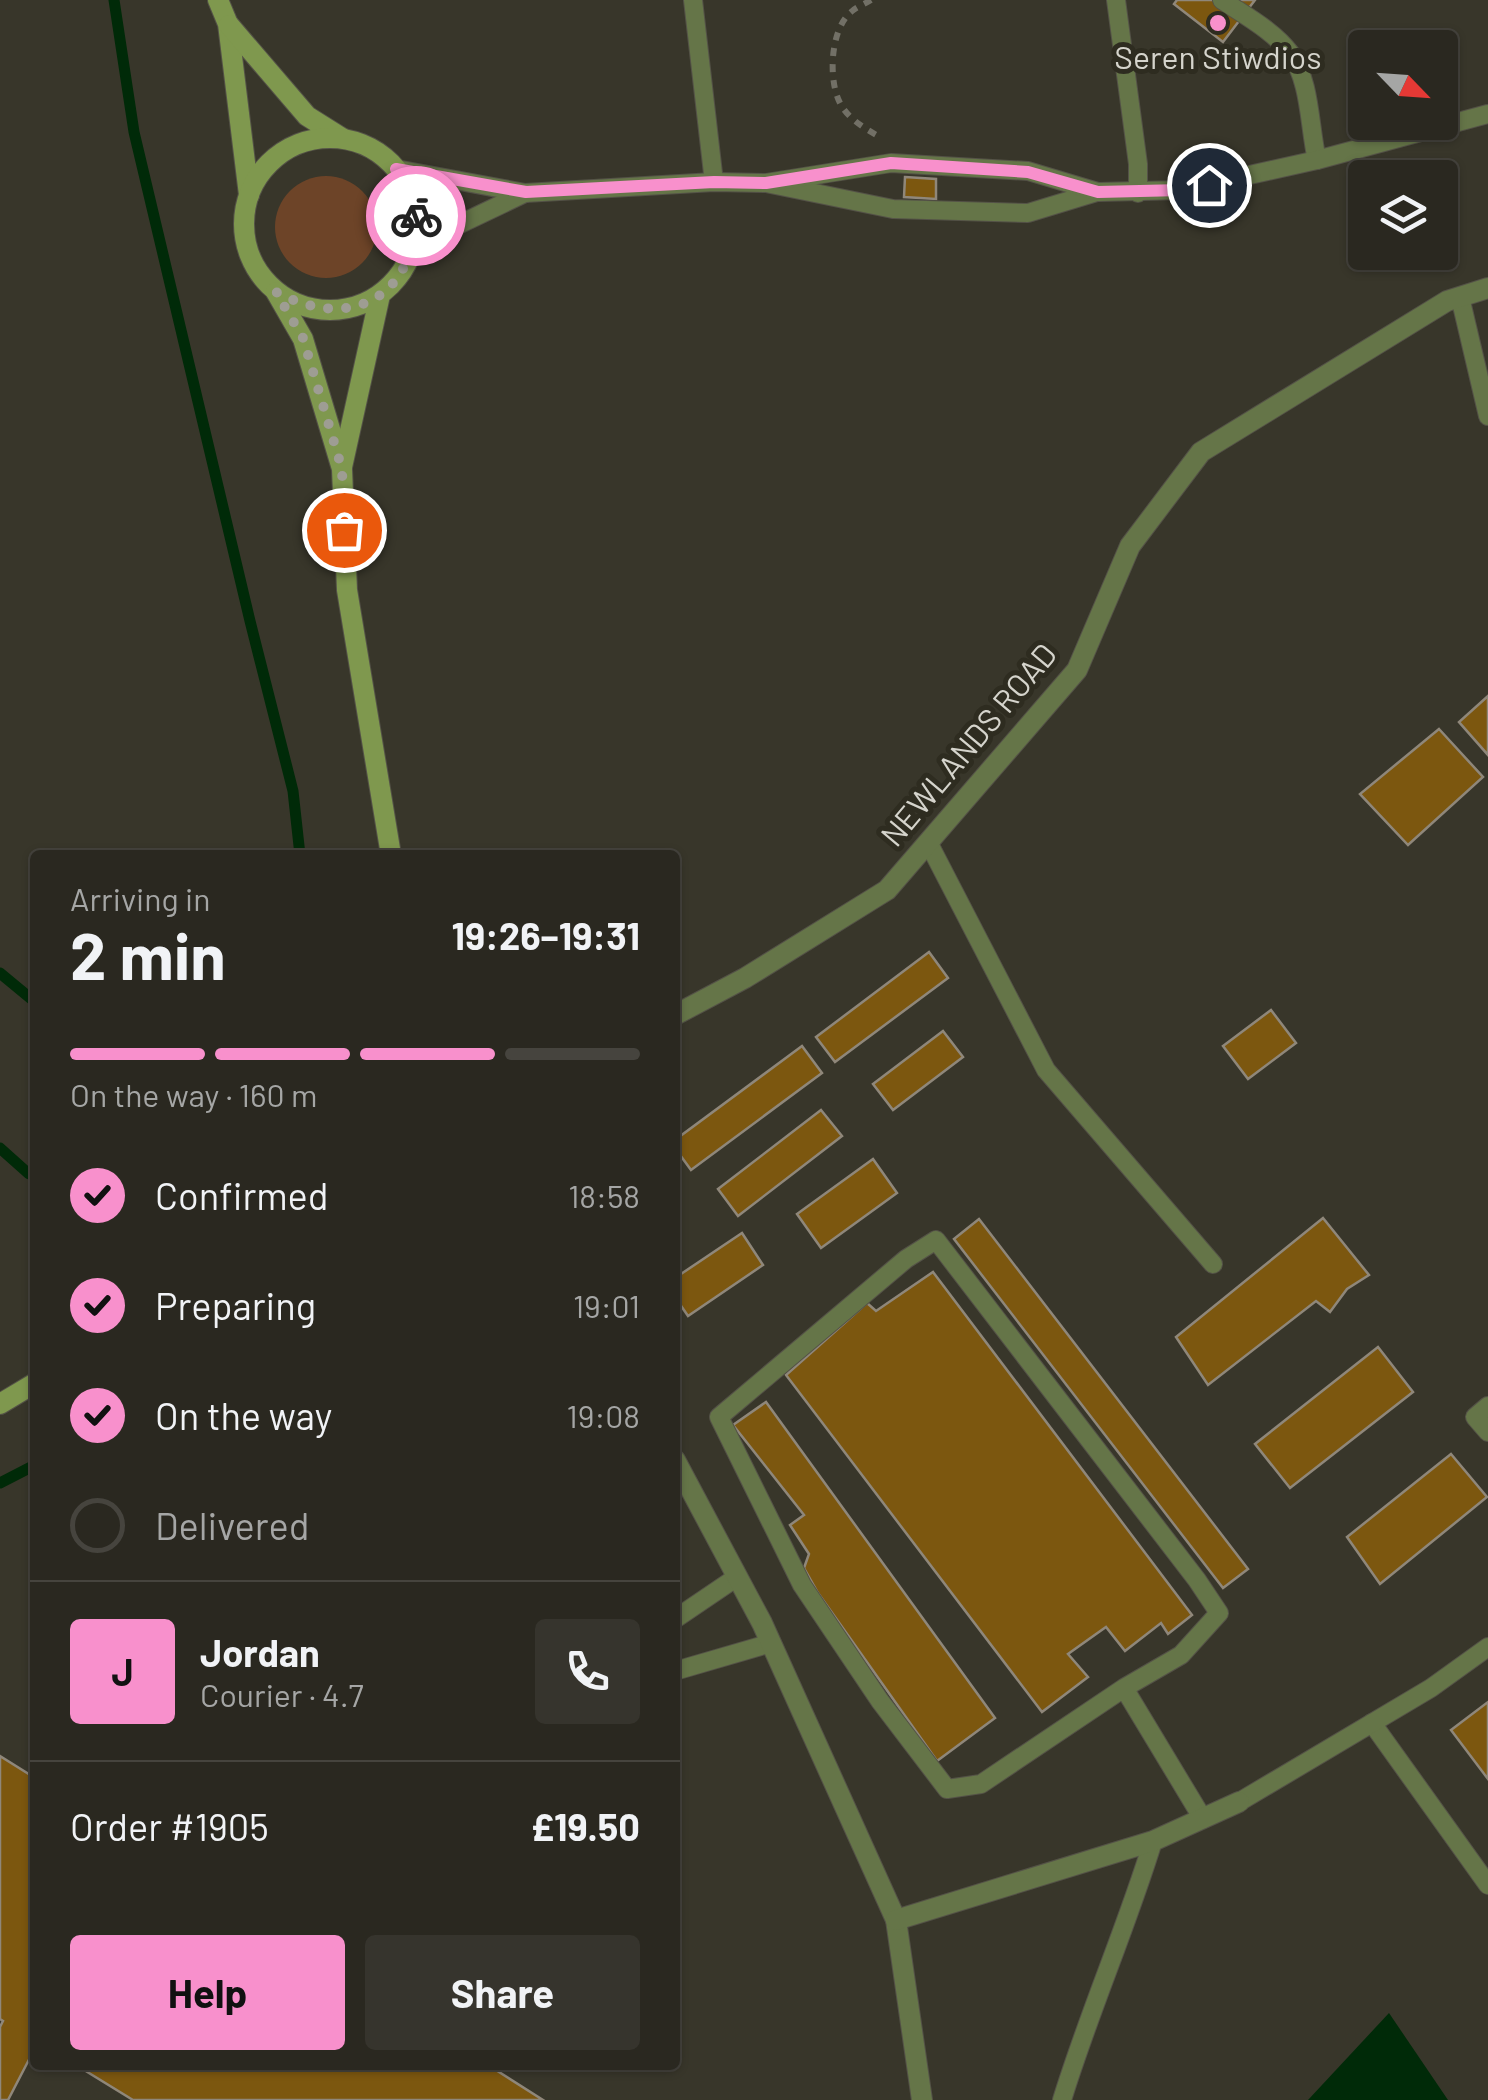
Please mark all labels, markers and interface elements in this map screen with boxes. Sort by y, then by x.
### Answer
marker: Seren Stiwdios [1207,12,1229,34]
north arrow [1348,30,1458,140]
map controls [1348,30,1458,270]
place label: Seren Stiwdios [1114,37,1322,75]
pin [1167,143,1252,228]
icon: home [1182,158,1237,213]
button: layers [1348,160,1458,270]
courier [366,166,466,266]
icon: bike [389,189,444,244]
pin [302,488,387,573]
icon: bag [317,503,372,558]
street label: NEWLANDS ROAD [872,635,1063,853]
text: Arriving in [70,879,210,917]
text: 19:26–19:31 [451,912,640,958]
text: 2 min [70,915,226,993]
text: On the way · 160 m [70,1075,317,1113]
icon: check [70,1168,125,1223]
text: Confirmed [155,1172,328,1218]
text: 18:58 [568,1176,640,1214]
icon: check [70,1278,125,1333]
text: Preparing [155,1282,316,1328]
text: 19:01 [573,1286,640,1324]
icon: check [70,1388,125,1443]
text: On the way [155,1392,332,1438]
text: 19:08 [567,1396,640,1434]
text: Delivered [155,1502,309,1548]
button: phone [535,1619,640,1724]
text: Jordan [200,1629,320,1675]
text: J [111,1648,134,1694]
text: Courier · 4.7 [200,1675,364,1713]
text: Order #1905 [70,1803,269,1849]
text: £19.50 [531,1803,640,1849]
button: Help [70,1935,345,2050]
button: Share [365,1935,640,2050]

